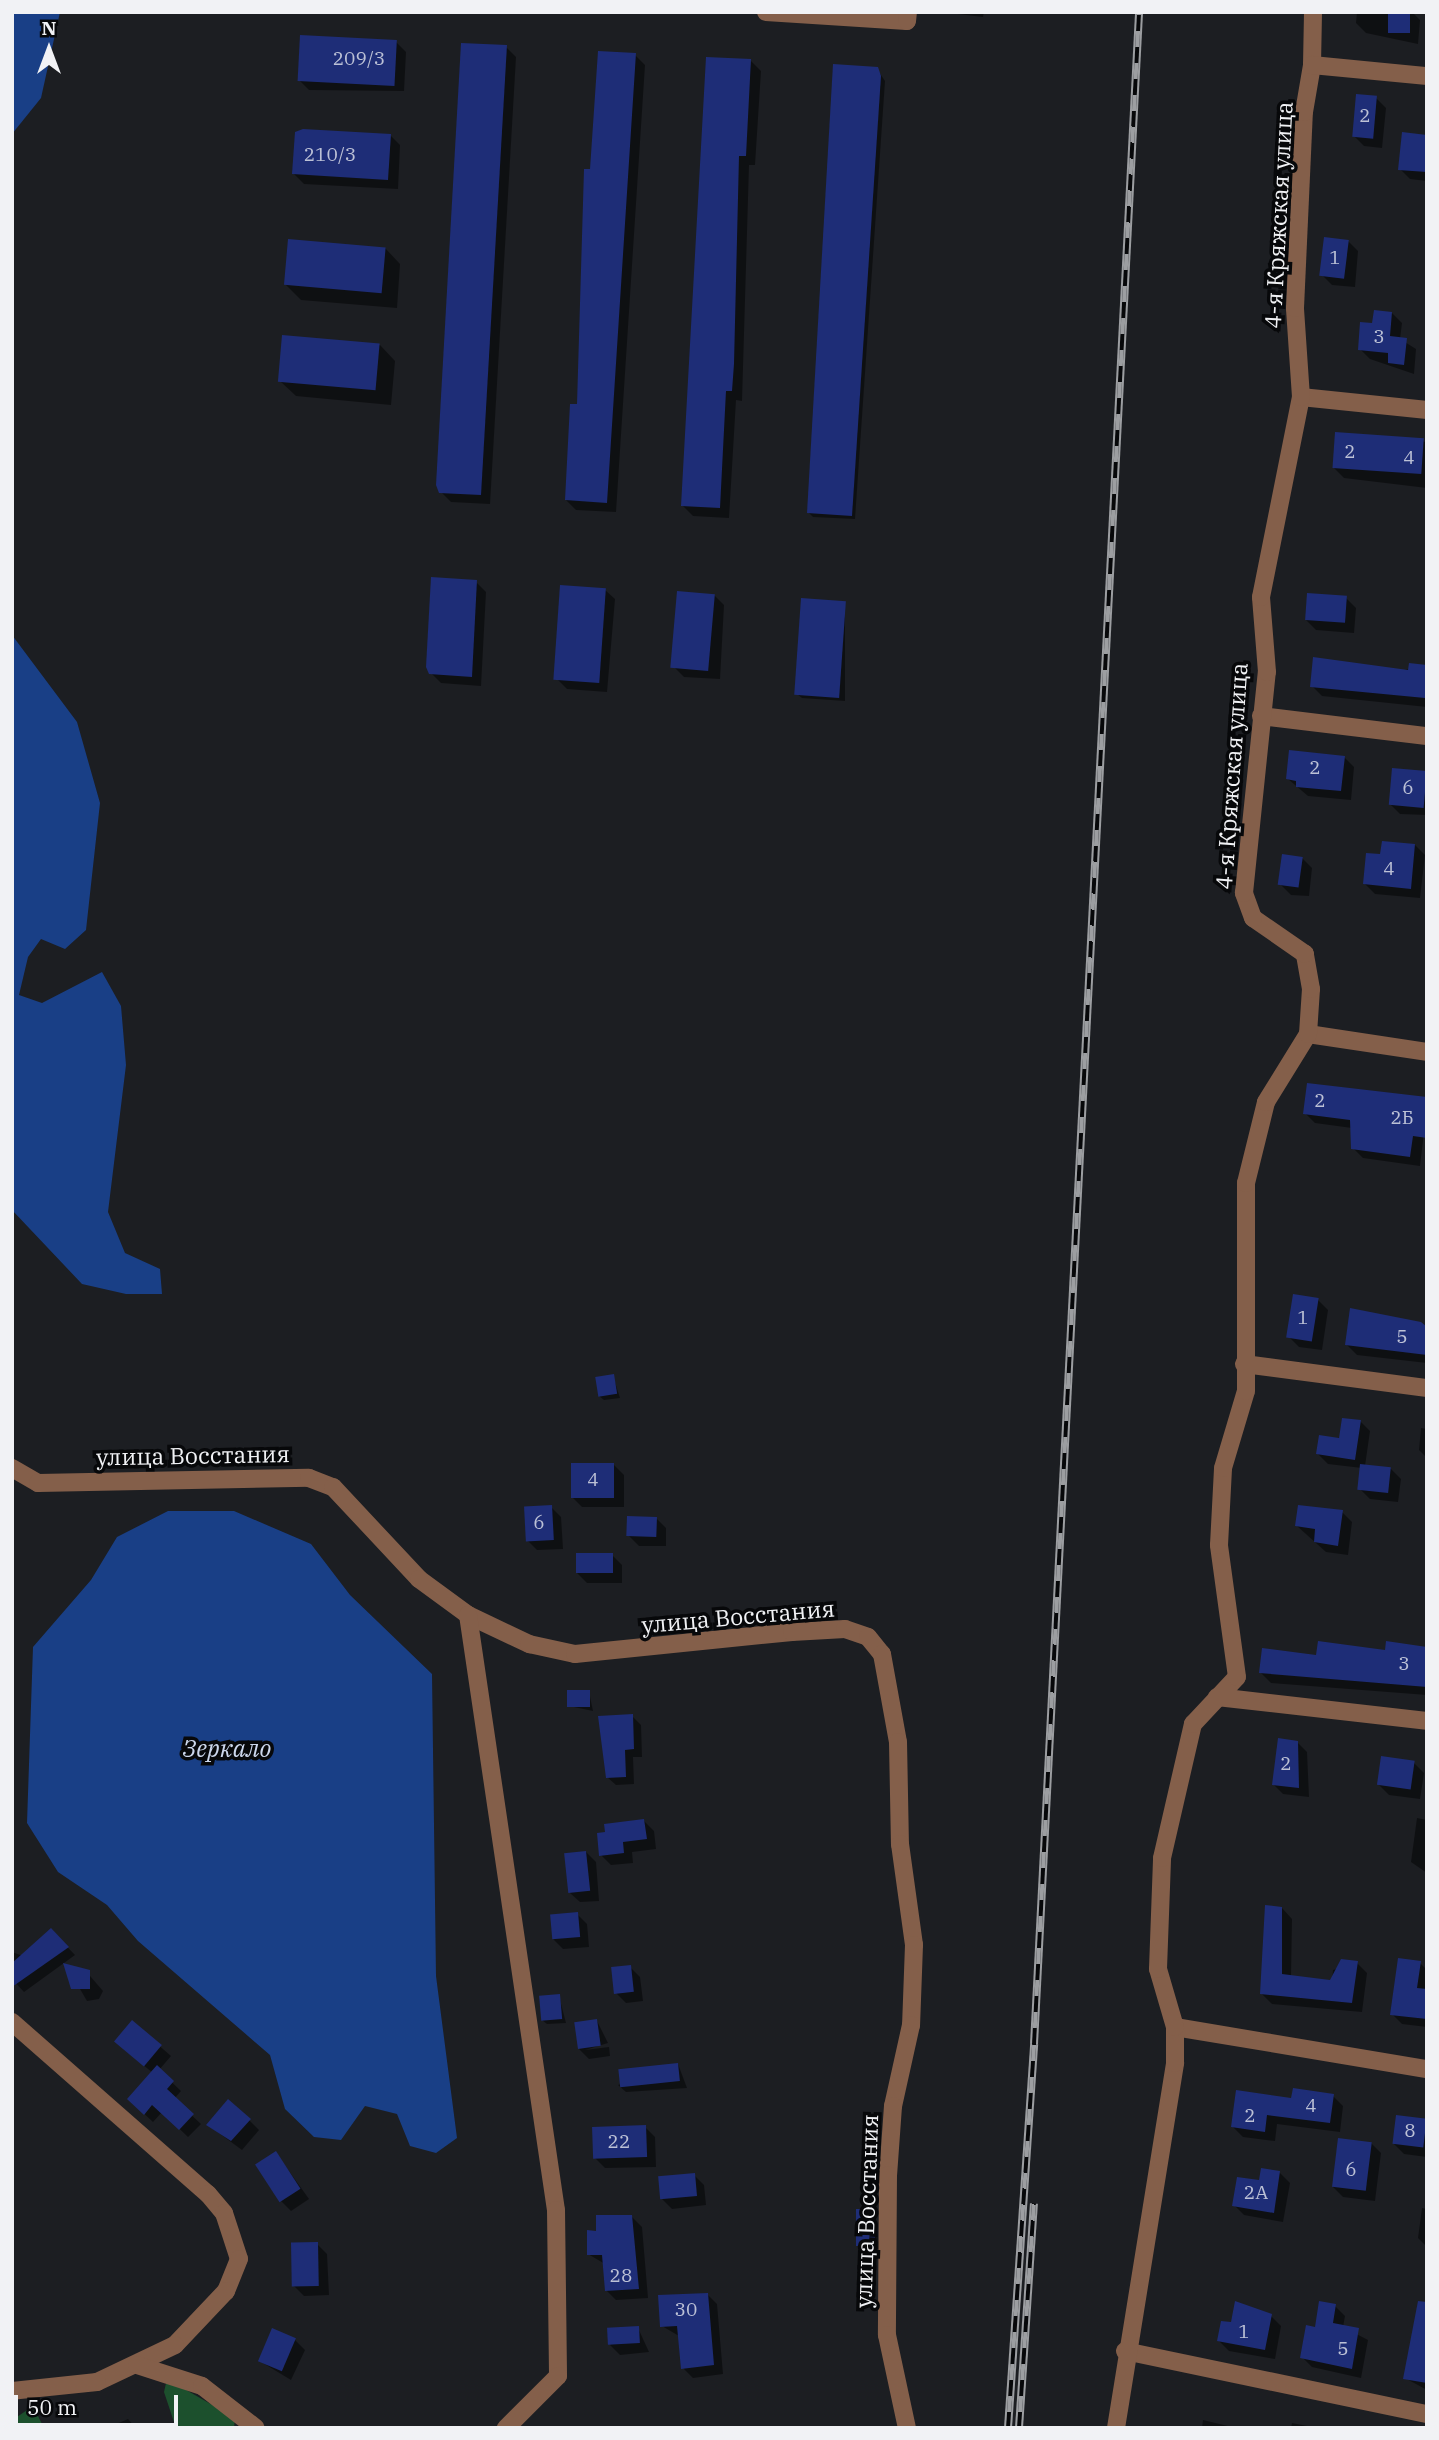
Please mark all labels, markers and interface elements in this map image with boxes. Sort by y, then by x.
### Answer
north arrow [14,14,84,84]
text: N [41,16,57,40]
house number: 209/3 [333,48,385,70]
street label: 4-я Кряжская улица [1258,101,1298,329]
house number: 2 [1359,105,1371,127]
house number: 210/3 [304,144,356,166]
house number: 1 [1329,247,1341,269]
house number: 3 [1373,326,1385,348]
house number: 2 [1344,441,1356,463]
house number: 4 [1403,447,1415,469]
street label: 4-я Кряжская улица [1209,662,1253,890]
house number: 2 [1309,757,1321,779]
house number: 6 [1402,777,1414,799]
house number: 4 [1383,858,1395,880]
house number: 2 [1314,1090,1326,1112]
house number: 2Б [1390,1107,1414,1129]
house number: 1 [1297,1307,1309,1329]
house number: 5 [1396,1326,1408,1348]
street label: улица Восстания [96,1440,290,1470]
house number: 4 [587,1469,599,1491]
house number: 6 [533,1512,545,1534]
street label: улица Восстания [640,1594,836,1638]
house number: 3 [1398,1653,1410,1675]
water label: Зеркало [183,1735,271,1763]
house number: 2 [1280,1753,1292,1775]
house number: 4 [1305,2095,1317,2117]
house number: 2 [1244,2105,1256,2127]
street label: улица Восстания [849,2114,883,2308]
house number: 8 [1404,2120,1416,2142]
house number: 22 [608,2131,630,2153]
house number: 6 [1345,2159,1357,2181]
house number: 2А [1244,2182,1268,2204]
house number: 28 [610,2265,632,2287]
house number: 30 [675,2299,697,2321]
house number: 1 [1238,2321,1250,2343]
house number: 5 [1337,2338,1349,2360]
scale bar [18,2380,182,2424]
text: 50 m [27,2393,77,2421]

